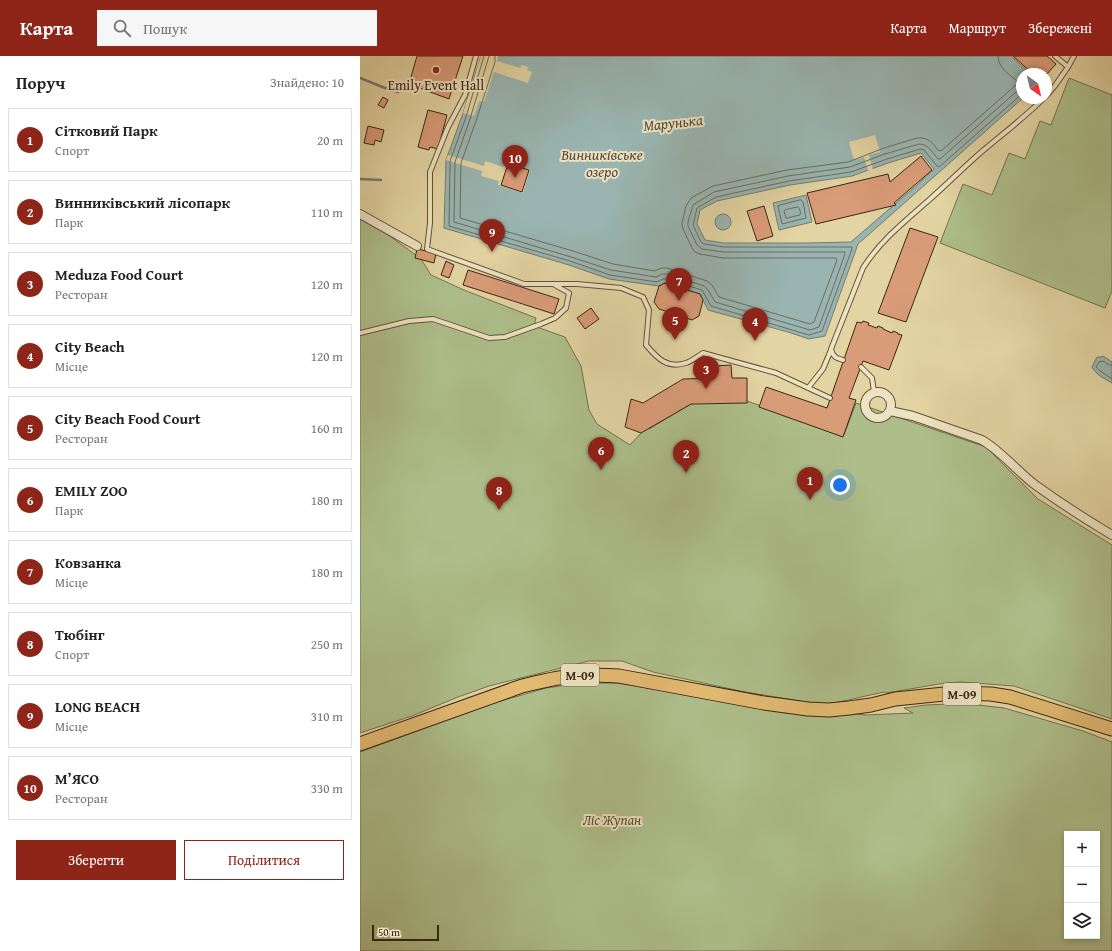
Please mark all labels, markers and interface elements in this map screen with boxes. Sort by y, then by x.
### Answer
search box [97,10,377,46]
text: Карта [20,14,73,42]
icon: search [111,17,133,39]
text: Пошук [143,18,187,39]
text: Карта [891,18,927,38]
text: Маршрут [949,18,1006,38]
text: Збережені [1028,18,1092,38]
marker: Emily Event Hall [431,65,441,75]
north arrow [1016,68,1052,104]
text: Поруч [16,70,65,95]
text: Знайдено: 10 [270,73,344,92]
place label: Emily Event Hall [388,75,484,95]
water label: Марунька [642,109,704,136]
text: Сітковий Парк [55,120,158,141]
text: 1 [27,131,33,150]
text: 20 m [317,131,343,150]
text: Спорт [55,141,89,160]
water label: Винниківське озеро [560,144,643,182]
pin: 10 [502,145,528,178]
text: Винниківський лісопарк [55,192,230,213]
text: 2 [27,203,33,222]
text: 110 m [311,203,343,222]
text: Парк [55,213,83,232]
pin: 9 [479,219,505,252]
text: Meduza Food Court [55,264,183,285]
pin: 7 [666,268,692,301]
text: 3 [27,275,33,294]
text: 120 m [311,275,343,294]
text: Ресторан [55,285,108,304]
pin: 5 [662,307,688,340]
pin: 4 [742,308,768,341]
text: City Beach [55,336,125,357]
text: 4 [27,347,33,366]
text: 120 m [311,347,343,366]
pin: 3 [693,356,719,389]
text: Місце [55,357,88,376]
text: City Beach Food Court [55,408,201,429]
text: 5 [27,419,33,438]
text: 160 m [311,419,343,438]
text: Ресторан [55,429,108,448]
pin: 6 [588,437,614,470]
pin: 2 [673,440,699,473]
pin: 1 [797,467,823,500]
your location [830,475,850,495]
pin: 8 [486,477,512,510]
text: EMILY ZOO [55,480,128,501]
text: 6 [27,491,33,510]
text: 180 m [311,491,343,510]
text: Парк [55,501,83,520]
text: Ковзанка [55,552,121,573]
text: 7 [27,563,33,582]
text: 180 m [311,563,343,582]
text: Місце [55,573,88,592]
text: Тюбінг [55,624,105,645]
text: 8 [27,635,33,654]
text: 250 m [311,635,343,654]
text: Спорт [55,645,89,664]
road number: М-09 [561,664,599,686]
road number: М-09 [943,683,981,705]
text: LONG BEACH [55,696,140,717]
text: 9 [27,707,33,726]
text: 310 m [311,707,343,726]
text: Місце [55,717,88,736]
text: М’ЯСО [55,768,99,789]
text: 10 [23,779,37,798]
text: 330 m [311,779,343,798]
text: Ресторан [55,789,108,808]
park label: Ліс Жупан [583,810,641,830]
map controls [1064,831,1100,939]
button: + [1064,831,1100,867]
button: Зберегти [16,840,176,880]
button: Поділитися [184,840,344,880]
button: − [1064,867,1100,903]
button: layers [1064,903,1100,939]
scale bar [372,923,439,942]
text: 50 m [378,924,400,940]

